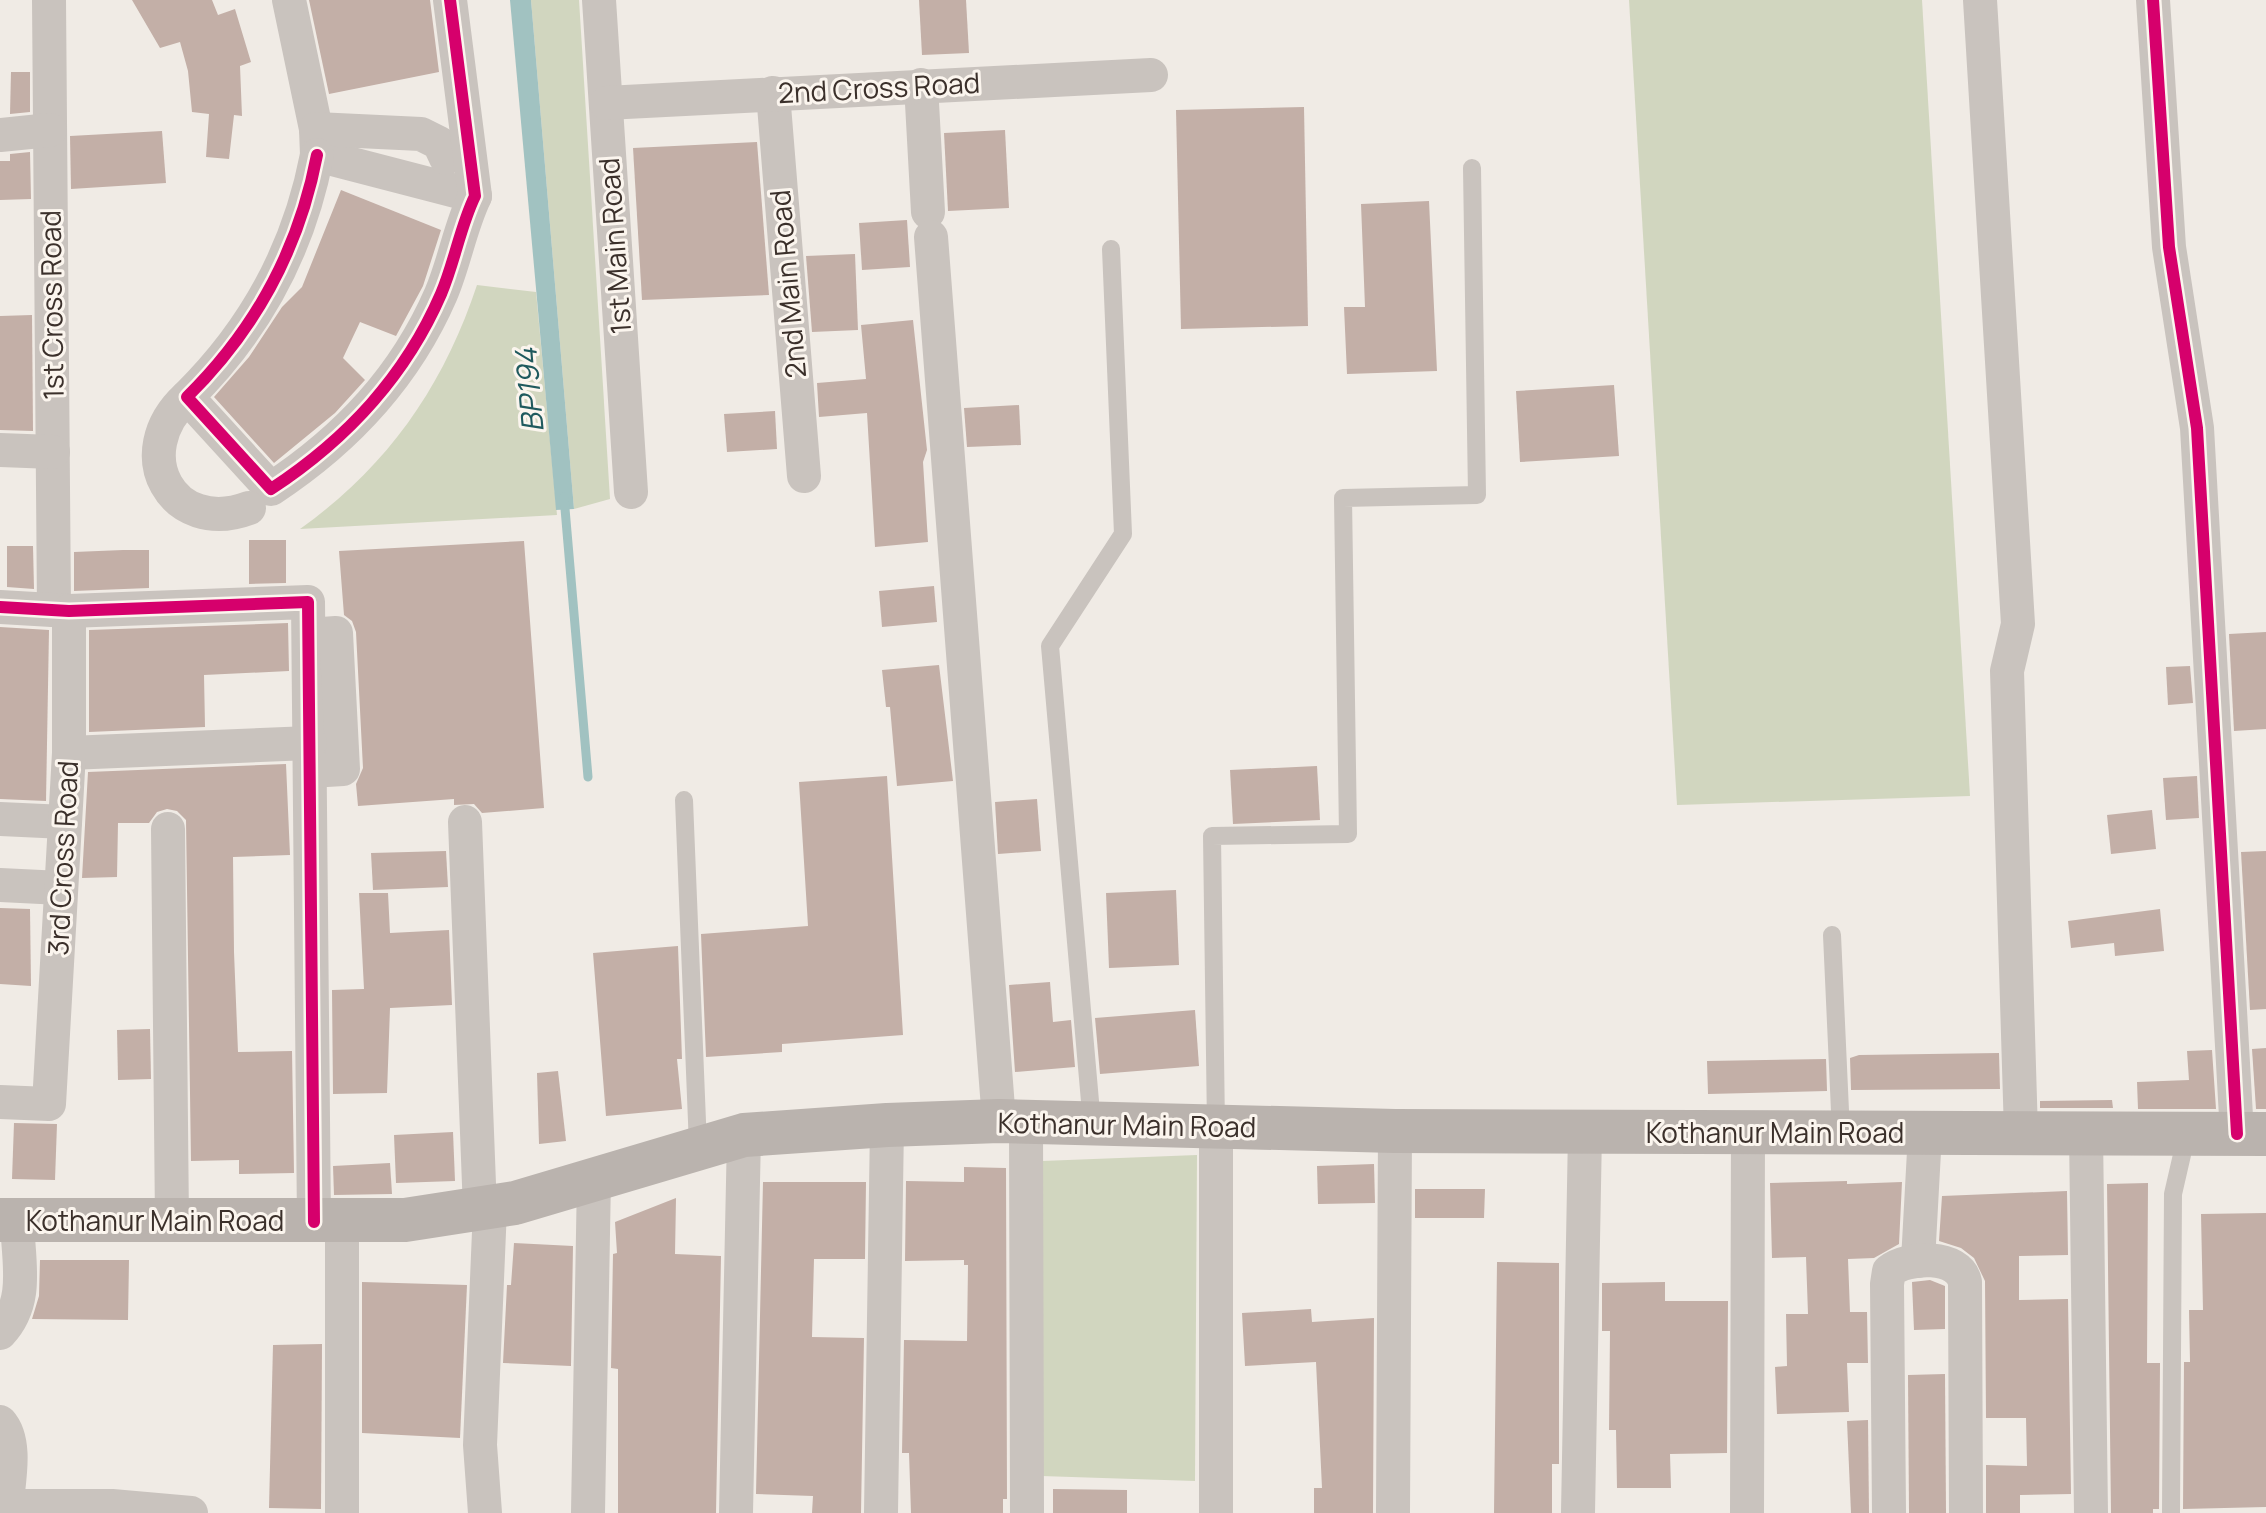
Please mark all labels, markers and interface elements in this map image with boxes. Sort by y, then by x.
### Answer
street label: 2nd Cross Road [777,63,981,111]
street label: 1st Main Road [589,157,639,336]
street label: 2nd Main Road [760,188,814,380]
street label: 1st Cross Road [30,210,72,400]
water label: BP194 [504,346,553,434]
street label: 3rd Cross Road [38,760,86,956]
street label: Kothanur Main Road [997,1103,1257,1145]
street label: Kothanur Main Road [1646,1113,1904,1151]
street label: Kothanur Main Road [26,1201,284,1239]

